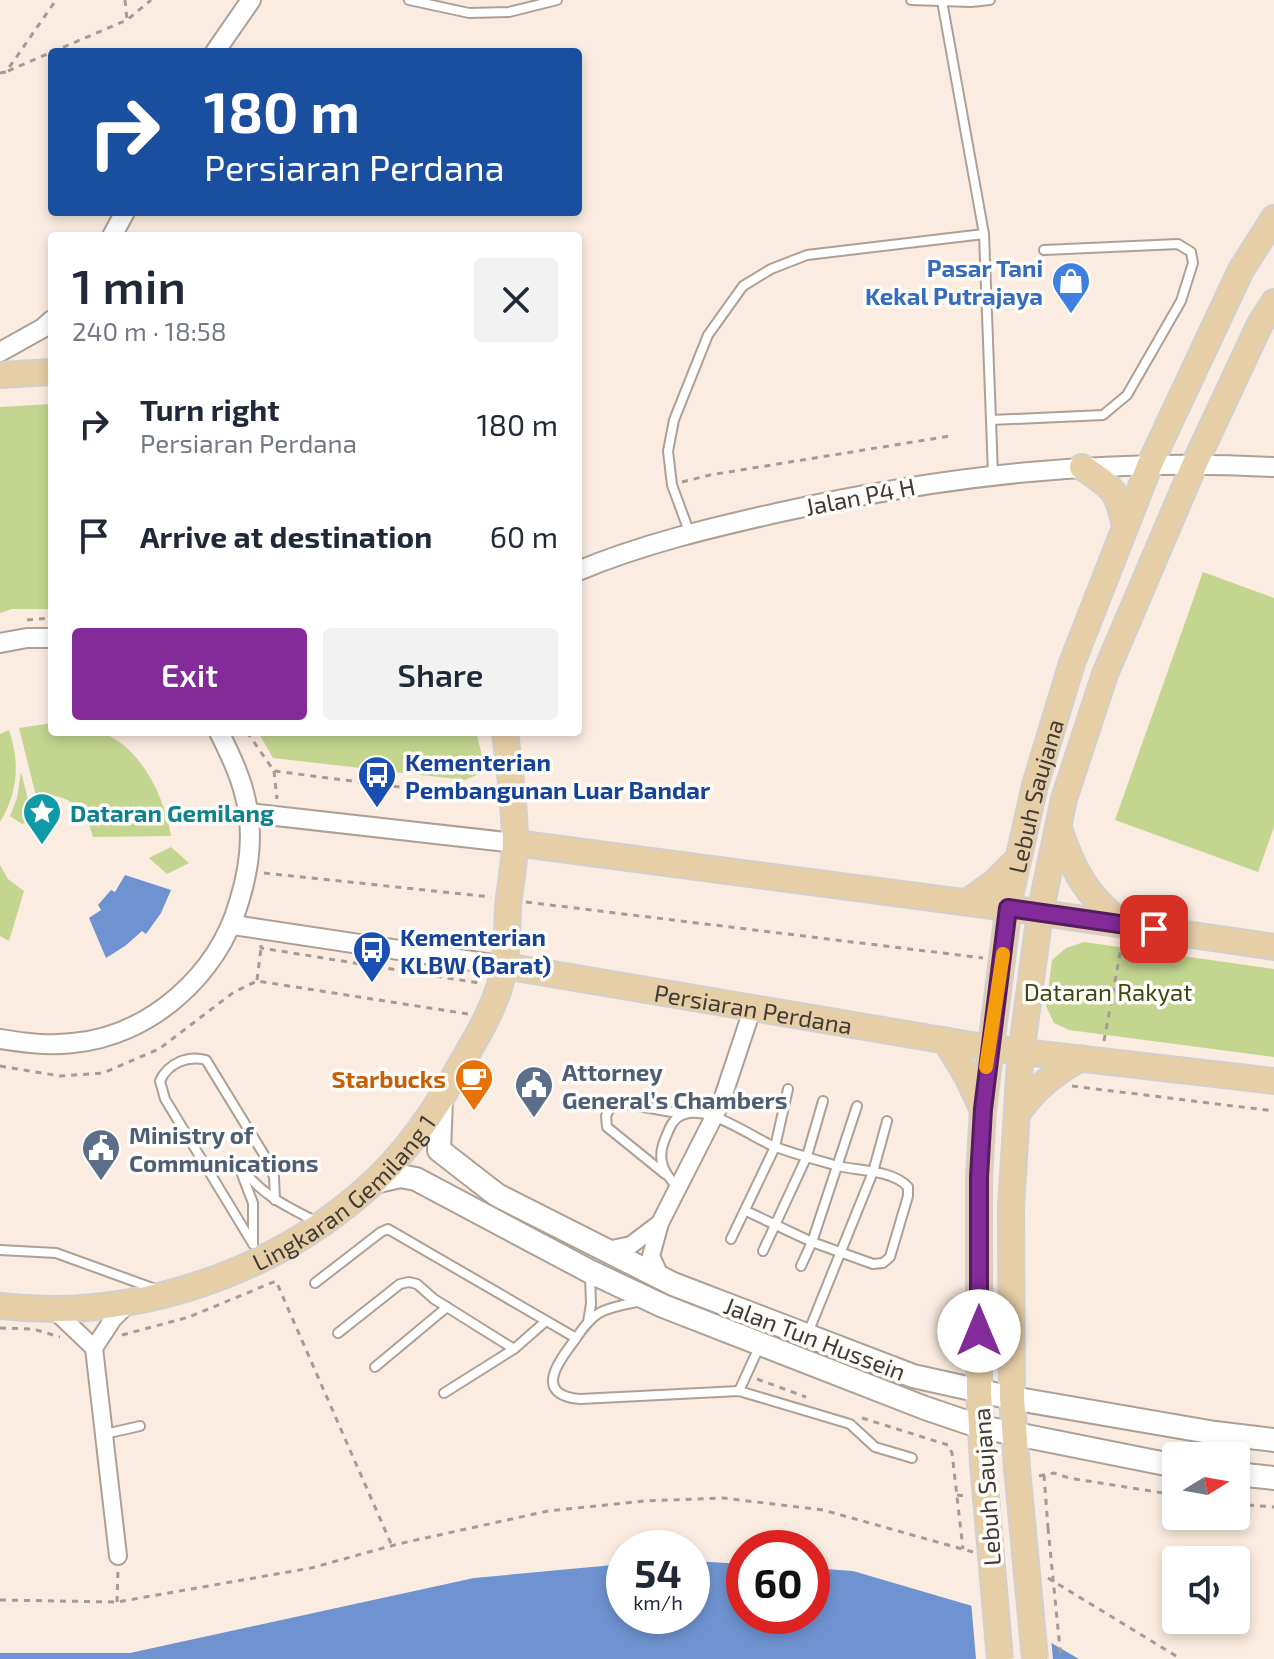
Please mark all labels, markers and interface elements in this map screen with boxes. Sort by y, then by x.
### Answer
text: 180 m [204,77,360,144]
icon: right [72,80,176,184]
text: Persiaran Perdana [204,145,504,188]
place label: Pasar Tani Kekal Putrajaya [865,253,1043,310]
text: 1 min [72,256,186,314]
button: close [474,258,558,342]
shop icon: Pasar Tani Kekal Putrajaya [1050,260,1092,315]
text: 240 m · 18:58 [72,315,227,346]
text: Turn right [140,391,280,427]
icon: right [72,402,116,446]
text: 180 m [477,406,558,442]
text: Persiaran Perdana [140,427,357,458]
street label: Jalan P4 H [803,471,917,521]
icon: arrive [72,514,116,558]
text: Arrive at destination [140,518,432,554]
text: 60 m [490,518,558,554]
button: Exit [72,628,307,720]
button: Share [323,628,558,720]
street label: Lebuh Saujana [1001,715,1069,876]
place label: Kementerian Pembangunan Luar Bandar [405,747,711,804]
bus stop icon: Kementerian Pembangunan Luar Bandar [356,754,398,809]
place icon: Dataran Gemilang [21,791,63,846]
place label: Dataran Gemilang [70,798,274,827]
pin [1120,895,1188,963]
icon: arrive [1132,907,1176,951]
place label: Kementerian KLBW (Barat) [400,922,551,979]
bus stop icon: Kementerian KLBW (Barat) [351,929,393,984]
street label: Persiaran Perdana [652,977,855,1039]
park label: Dataran Rakyat [1024,977,1192,1006]
cafe icon: Starbucks [453,1057,495,1112]
place label: Attorney General’s Chambers [562,1057,787,1114]
place label: Starbucks [331,1064,446,1093]
public building icon: Attorney General’s Chambers [513,1064,555,1119]
street label: Lingkaran Gemilang 1 [247,1109,441,1276]
place label: Ministry of Communications [129,1120,319,1177]
public building icon: Ministry of Communications [80,1127,122,1182]
position arrow [937,1289,1021,1373]
street label: Jalan Tun Hussein [720,1290,910,1386]
street label: Lebuh Saujana [966,1407,1006,1567]
north arrow [1162,1442,1250,1530]
map controls [1162,1442,1250,1634]
speed limit sign: 60 [726,1530,830,1634]
button: sound [1162,1546,1250,1634]
text: 54 [634,1548,682,1596]
text: km/h [633,1590,683,1614]

